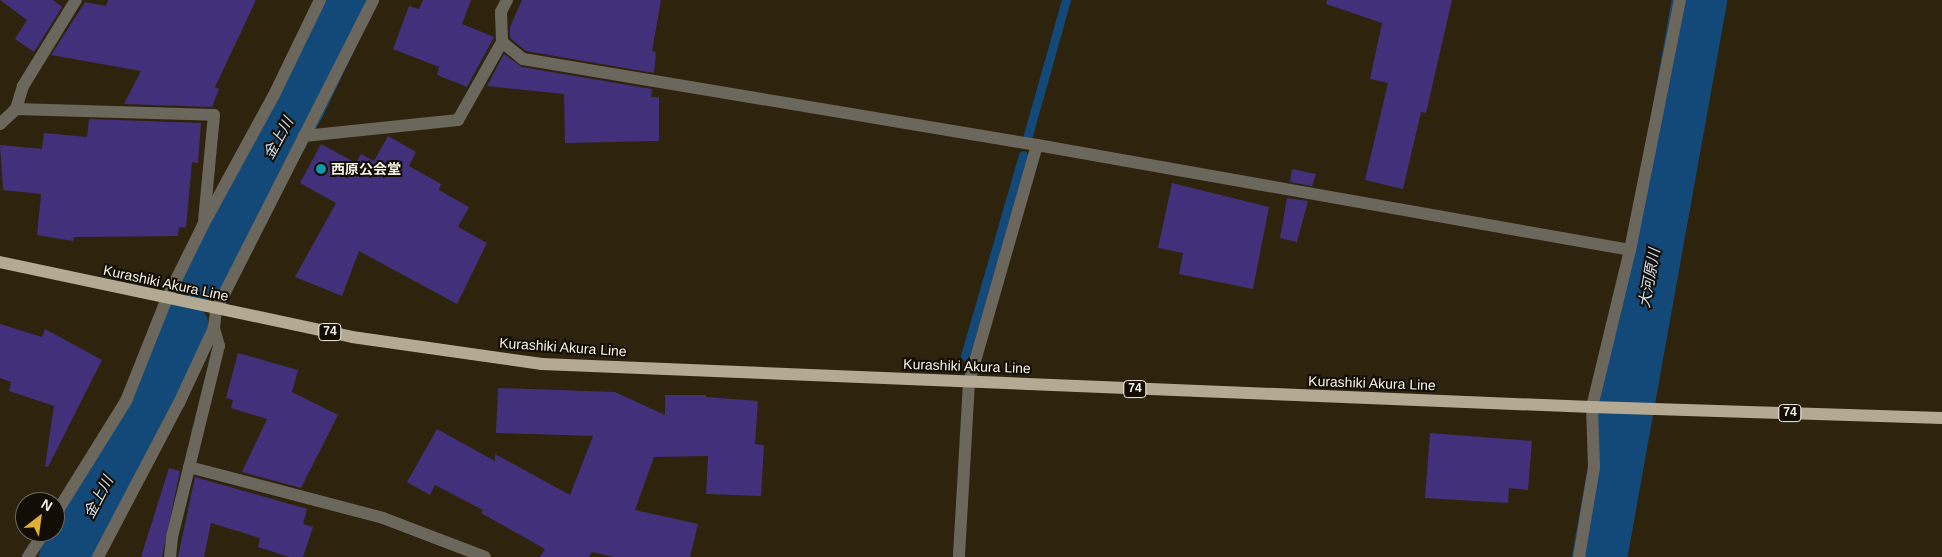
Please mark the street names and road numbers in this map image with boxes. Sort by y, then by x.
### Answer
street label: Kurashiki Akura Line [101,261,231,305]
road number: 74 [318,322,342,342]
street label: Kurashiki Akura Line [498,334,628,360]
street label: Kurashiki Akura Line [903,355,1031,377]
street label: Kurashiki Akura Line [1308,372,1436,394]
road number: 74 [1122,379,1148,398]
road number: 74 [1778,403,1802,422]

